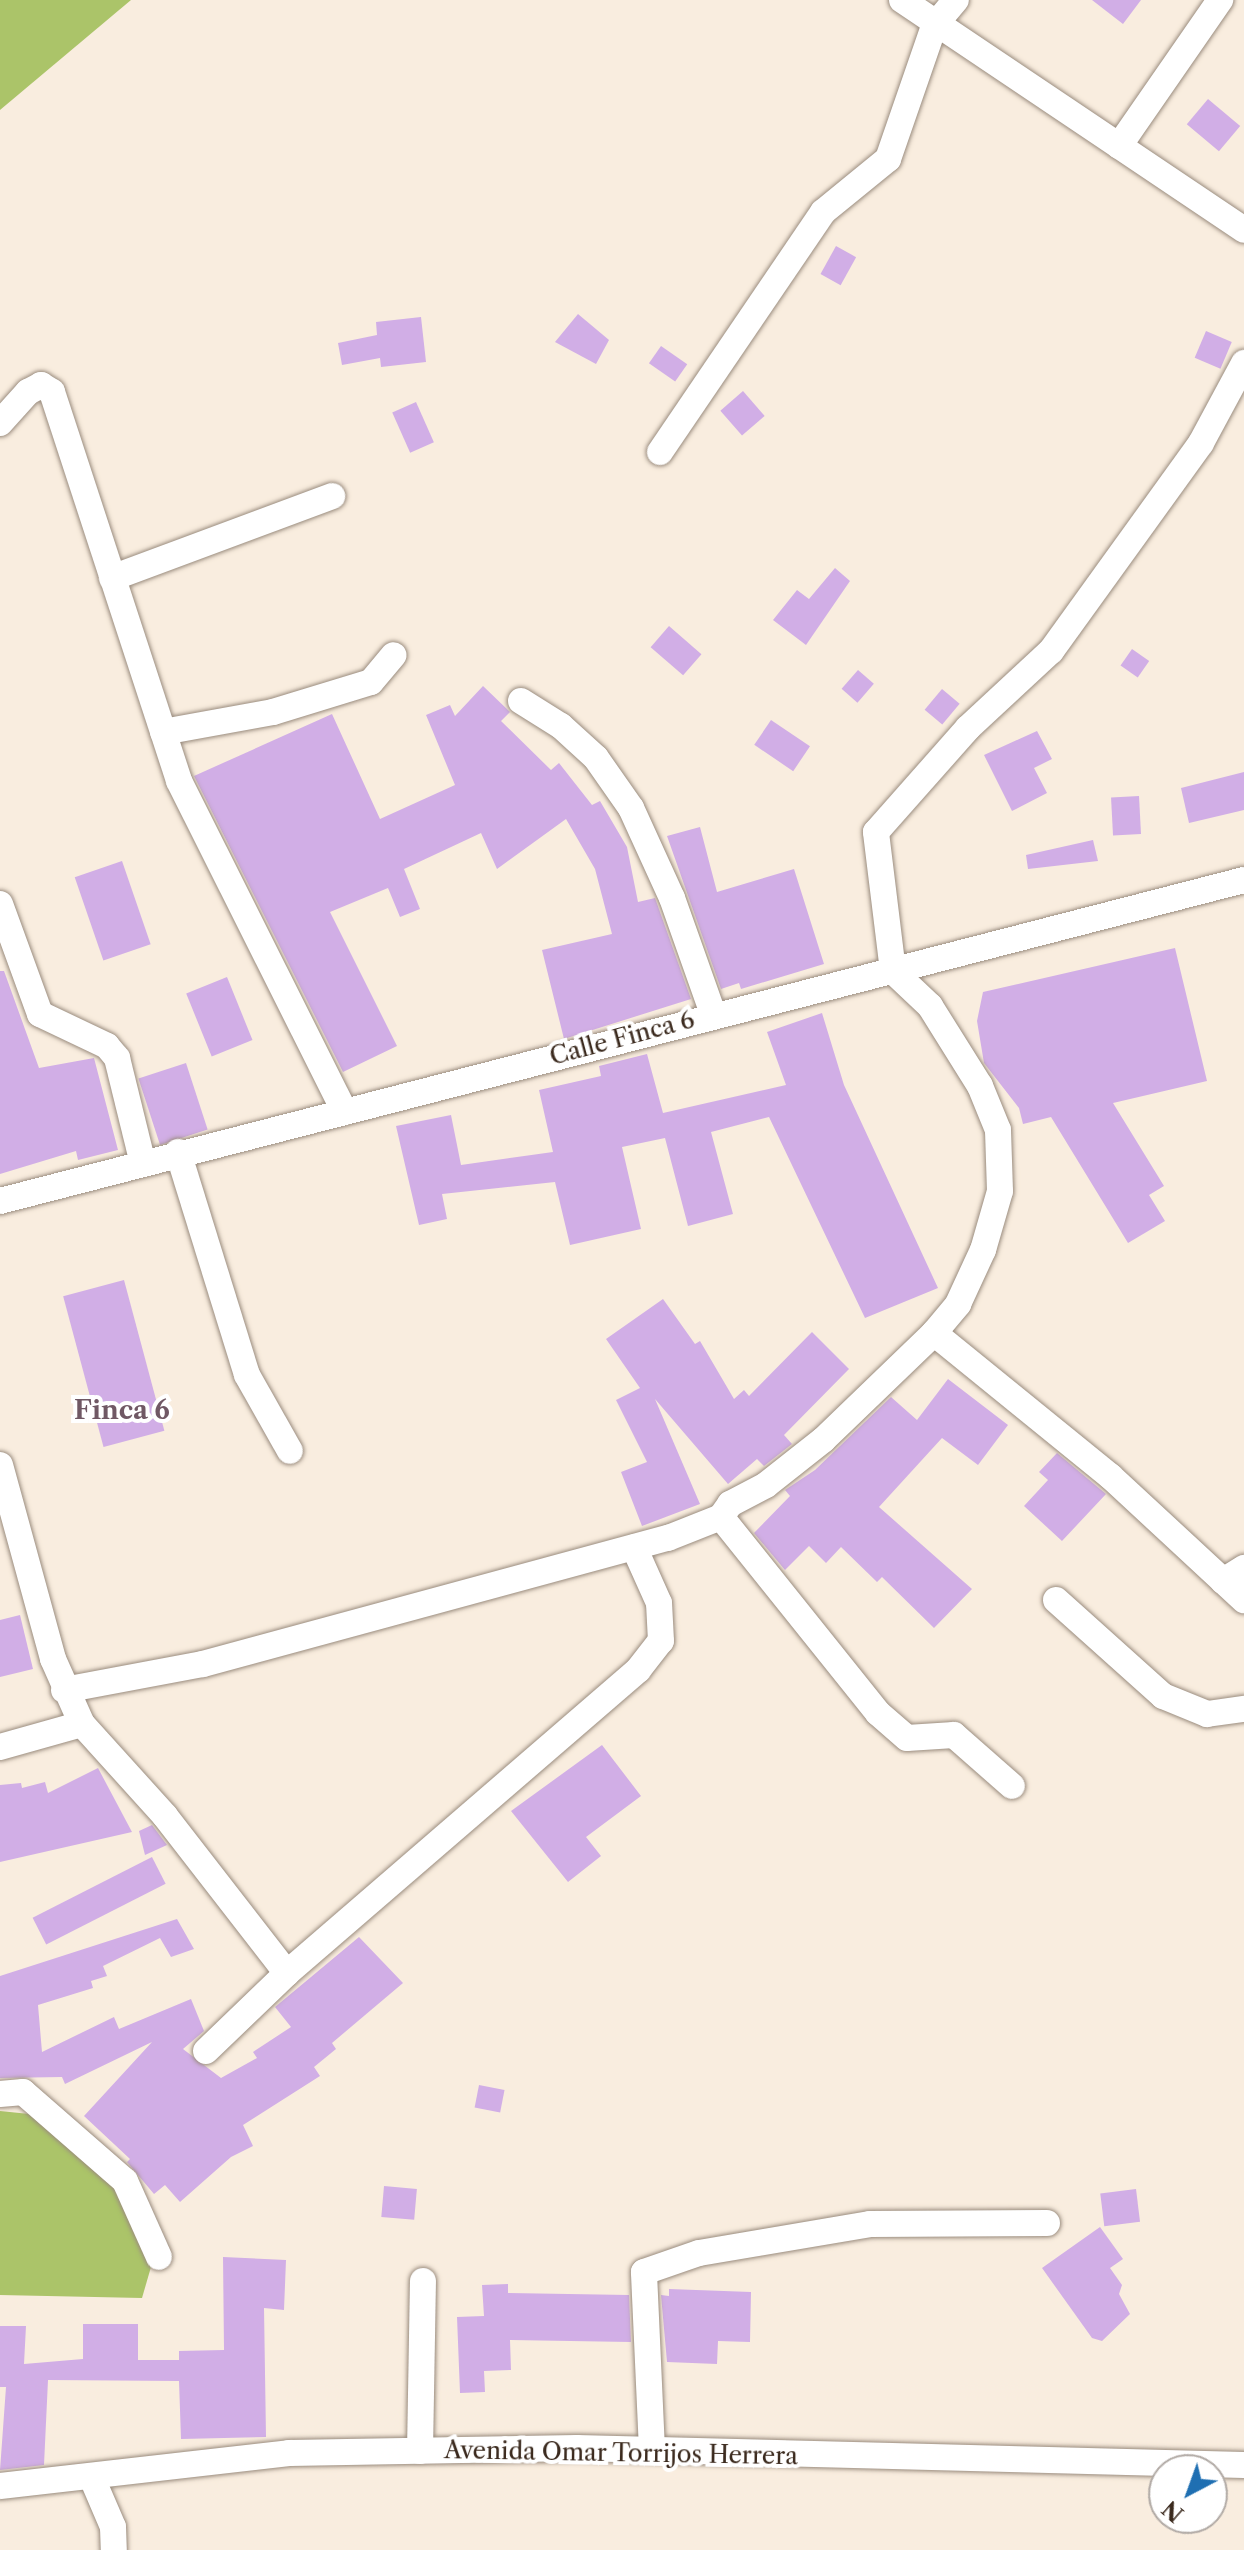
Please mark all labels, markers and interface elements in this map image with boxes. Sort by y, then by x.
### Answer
street label: Calle Finca 6 [546,1005,698,1071]
district label: Finca 6 [74,1395,170,1427]
street label: Avenida Omar Torrijos Herrera [443,2436,799,2470]
north arrow [1148,2454,1228,2534]
text: N [1157,2495,1189,2527]

